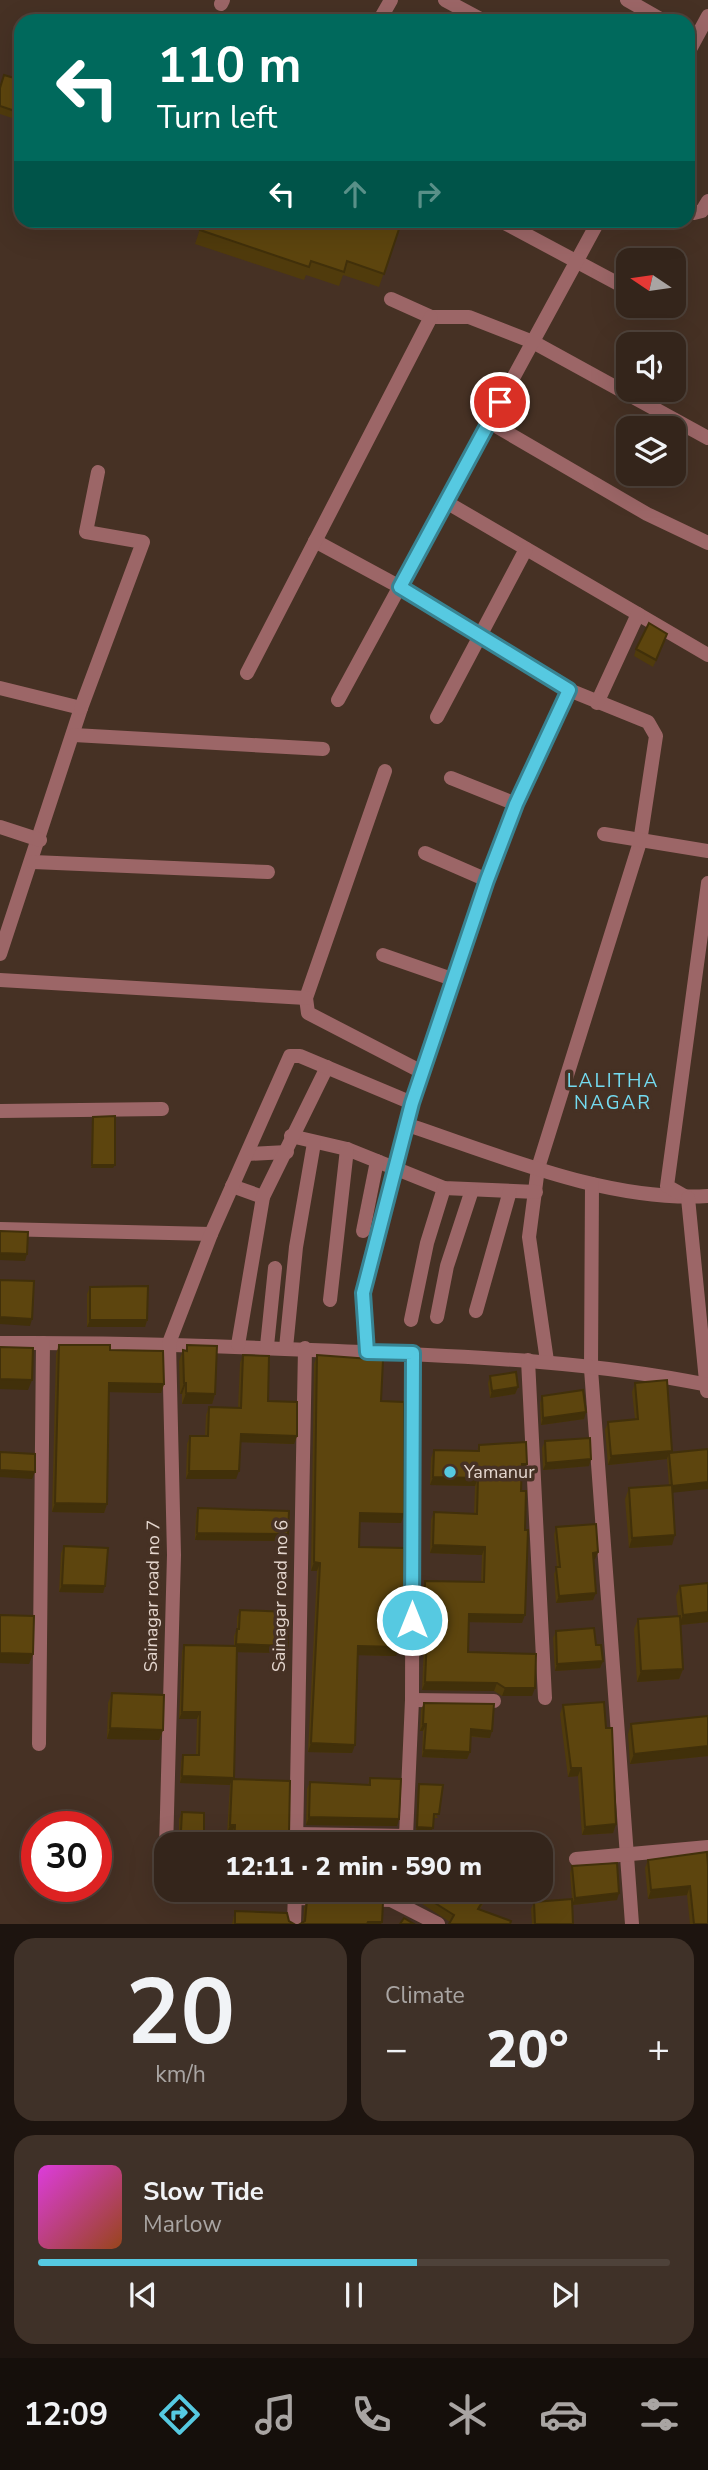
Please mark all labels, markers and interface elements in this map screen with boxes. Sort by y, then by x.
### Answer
text: 110 m [157,32,301,99]
icon: left [42,42,133,133]
text: Turn left [157,96,277,139]
icon: left [263,175,301,213]
icon: ahead [336,175,374,213]
icon: right [409,175,447,213]
north arrow [616,248,686,318]
map controls [616,248,686,486]
button: sound [616,332,686,402]
pin [470,372,530,432]
icon: arrive [481,383,519,421]
button: layers [616,416,686,486]
district label: LALITHA NAGAR [567,1068,659,1116]
place label: Yamanur [463,1460,535,1484]
marker: Yamanur [442,1464,458,1480]
street label: Sainagar road no 7 [139,1520,165,1672]
street label: Sainagar road no 6 [267,1520,293,1672]
position arrow [375,1583,449,1657]
speed limit sign: 30 [21,1811,112,1902]
text: 12:11 · 2 min · 590 m [225,1849,482,1884]
text: 20 [126,1951,235,2075]
text: Climate [385,1980,465,2011]
text: 20° [486,2014,569,2085]
text: − [385,2024,408,2075]
text: + [647,2024,670,2075]
text: km/h [155,2059,206,2090]
text: Slow Tide [143,2174,264,2209]
text: Marlow [143,2209,222,2240]
icon: previous [124,2276,162,2314]
icon: pause [335,2276,373,2314]
icon: next [546,2276,584,2314]
icon: directions [155,2390,204,2439]
icon: music [251,2390,300,2439]
icon: phone [347,2390,396,2439]
icon: climate [443,2390,492,2439]
icon: car [539,2390,588,2439]
icon: filters [635,2390,684,2439]
text: 12:09 [24,2393,108,2436]

